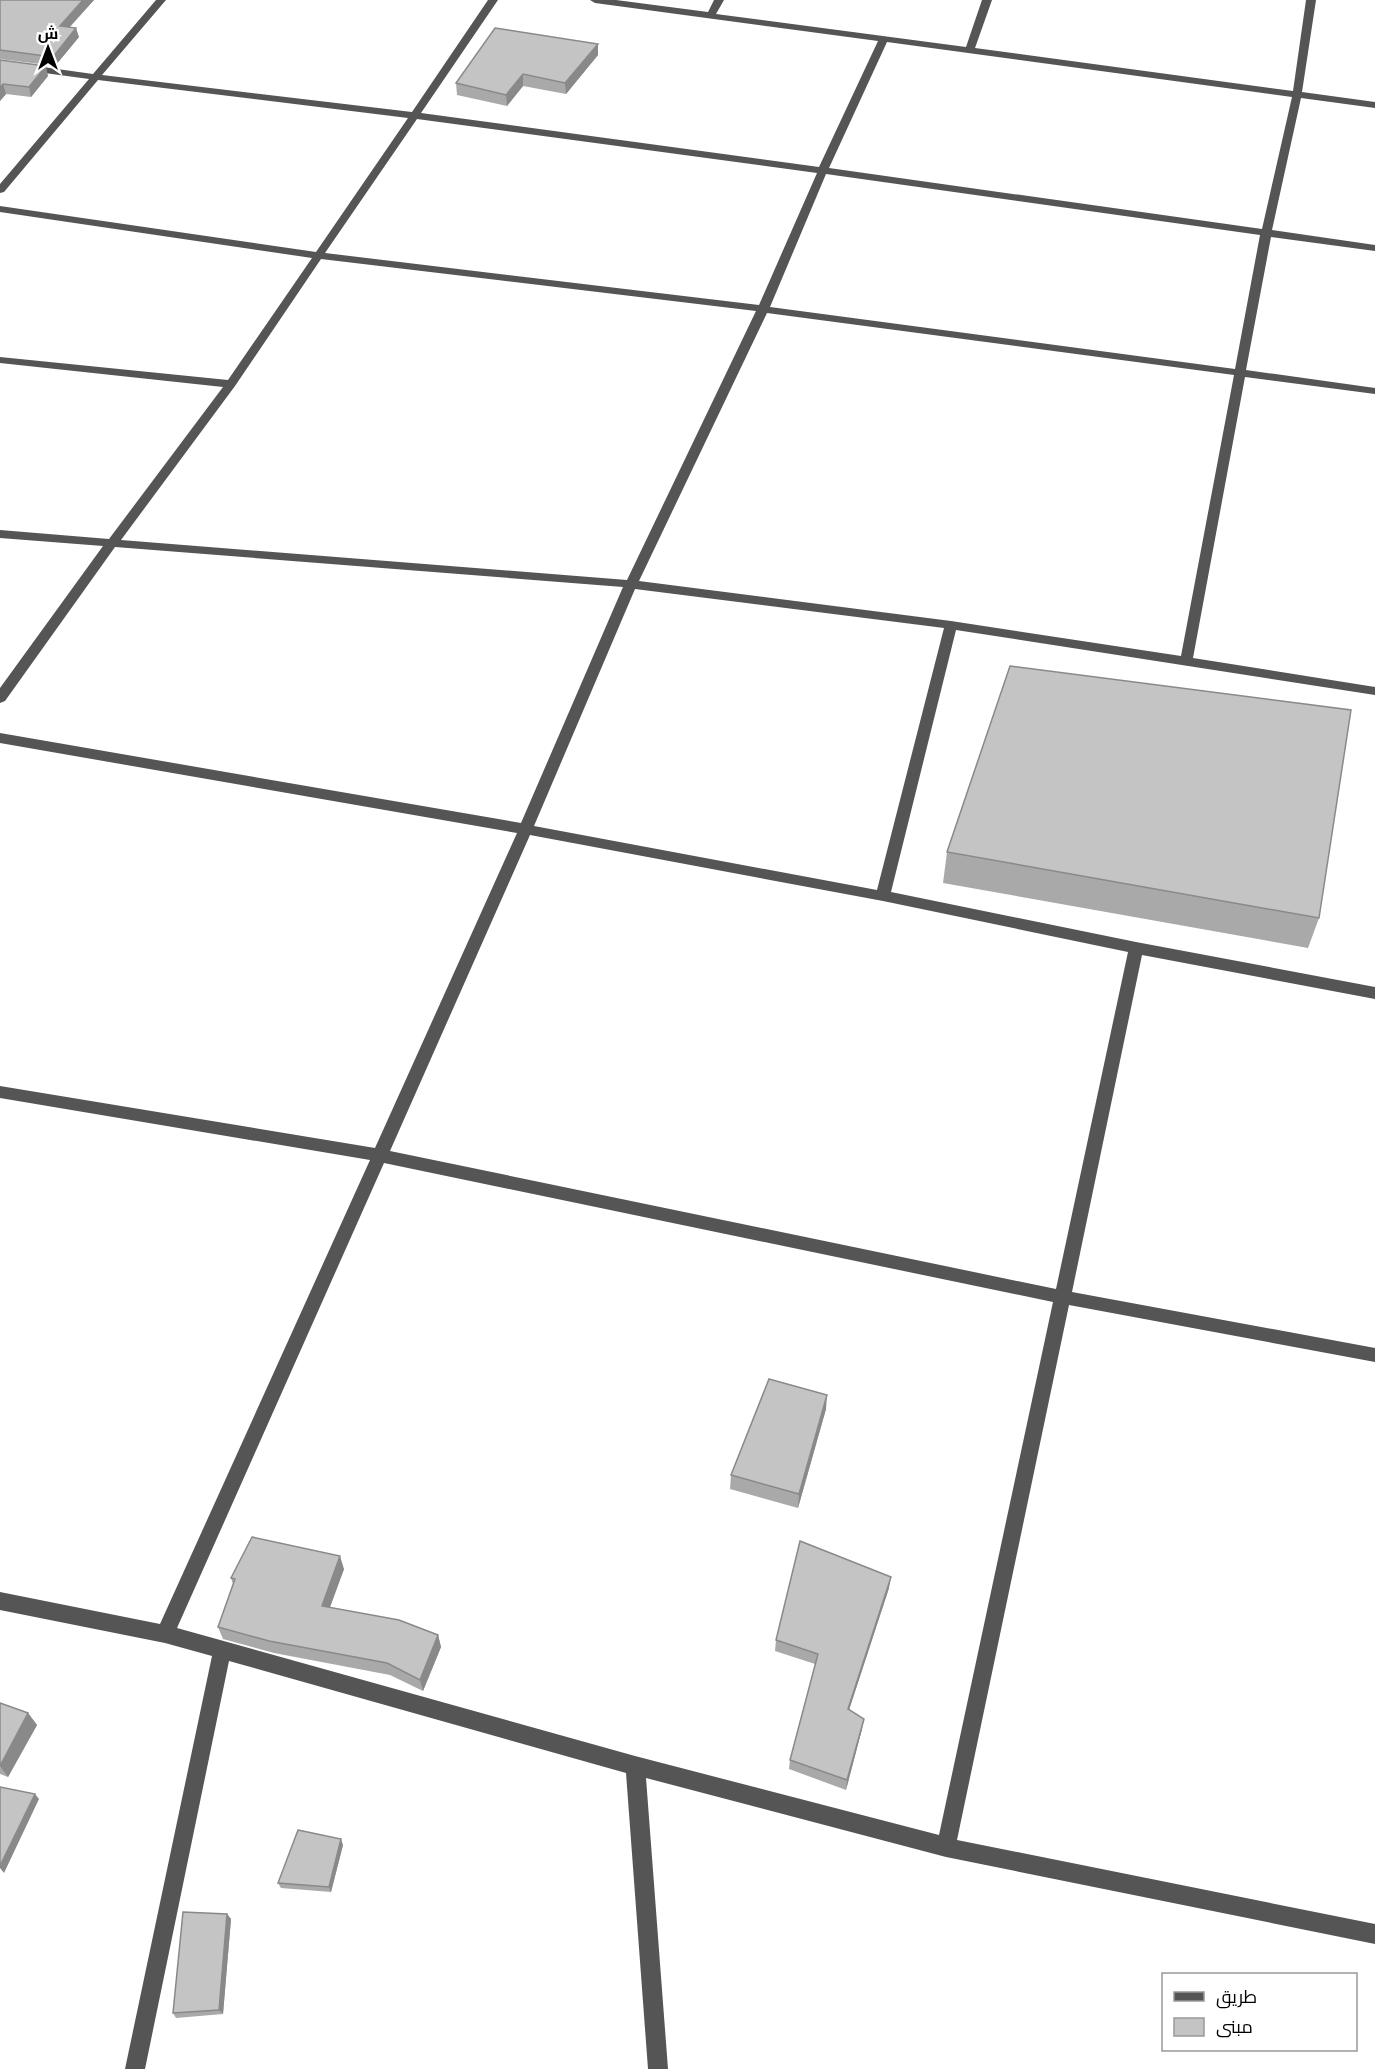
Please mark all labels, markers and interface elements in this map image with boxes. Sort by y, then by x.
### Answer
north arrow [18,18,78,78]
text: ش [38,23,58,43]
legend [1162,1973,1357,2051]
text: طريق [1216,1985,1257,2009]
text: مبنى [1216,2015,1253,2038]

